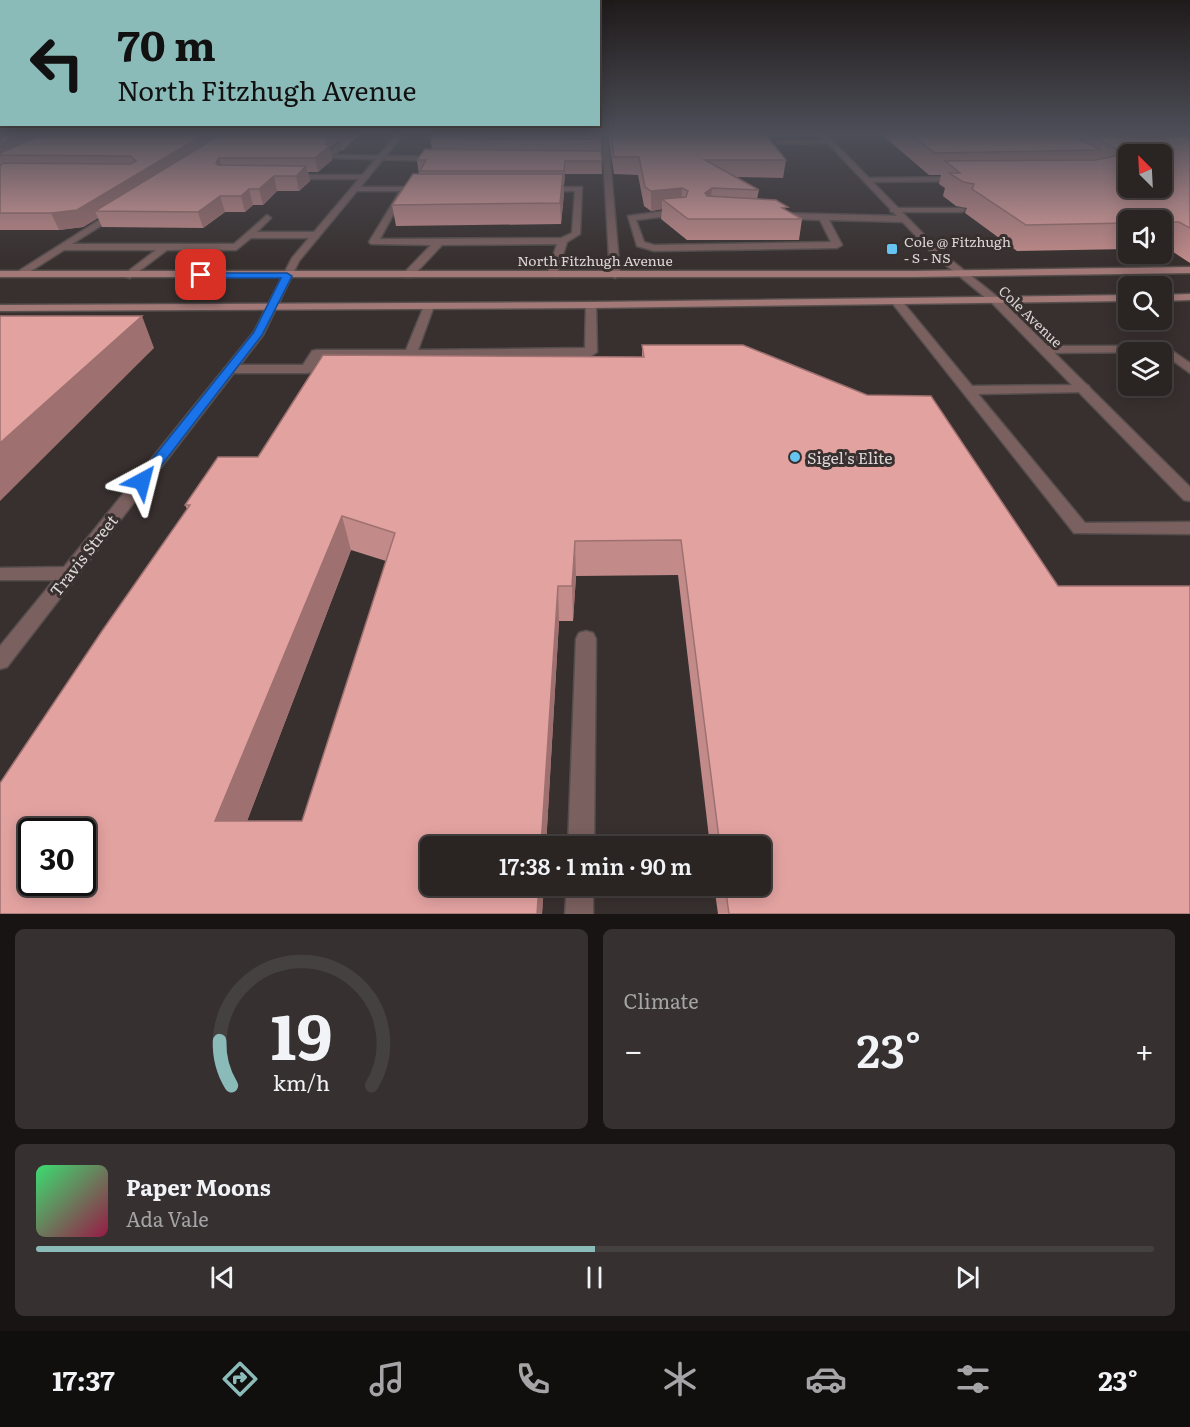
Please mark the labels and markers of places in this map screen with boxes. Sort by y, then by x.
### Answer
place label: Cole @ Fitzhugh - S - NS [904,231,1011,267]
marker: Cole @ Fitzhugh - S - NS [885,242,899,256]
pin [175,249,226,300]
place label: Sigel's Elite [807,445,893,469]
marker: Sigel's Elite [788,450,802,464]

